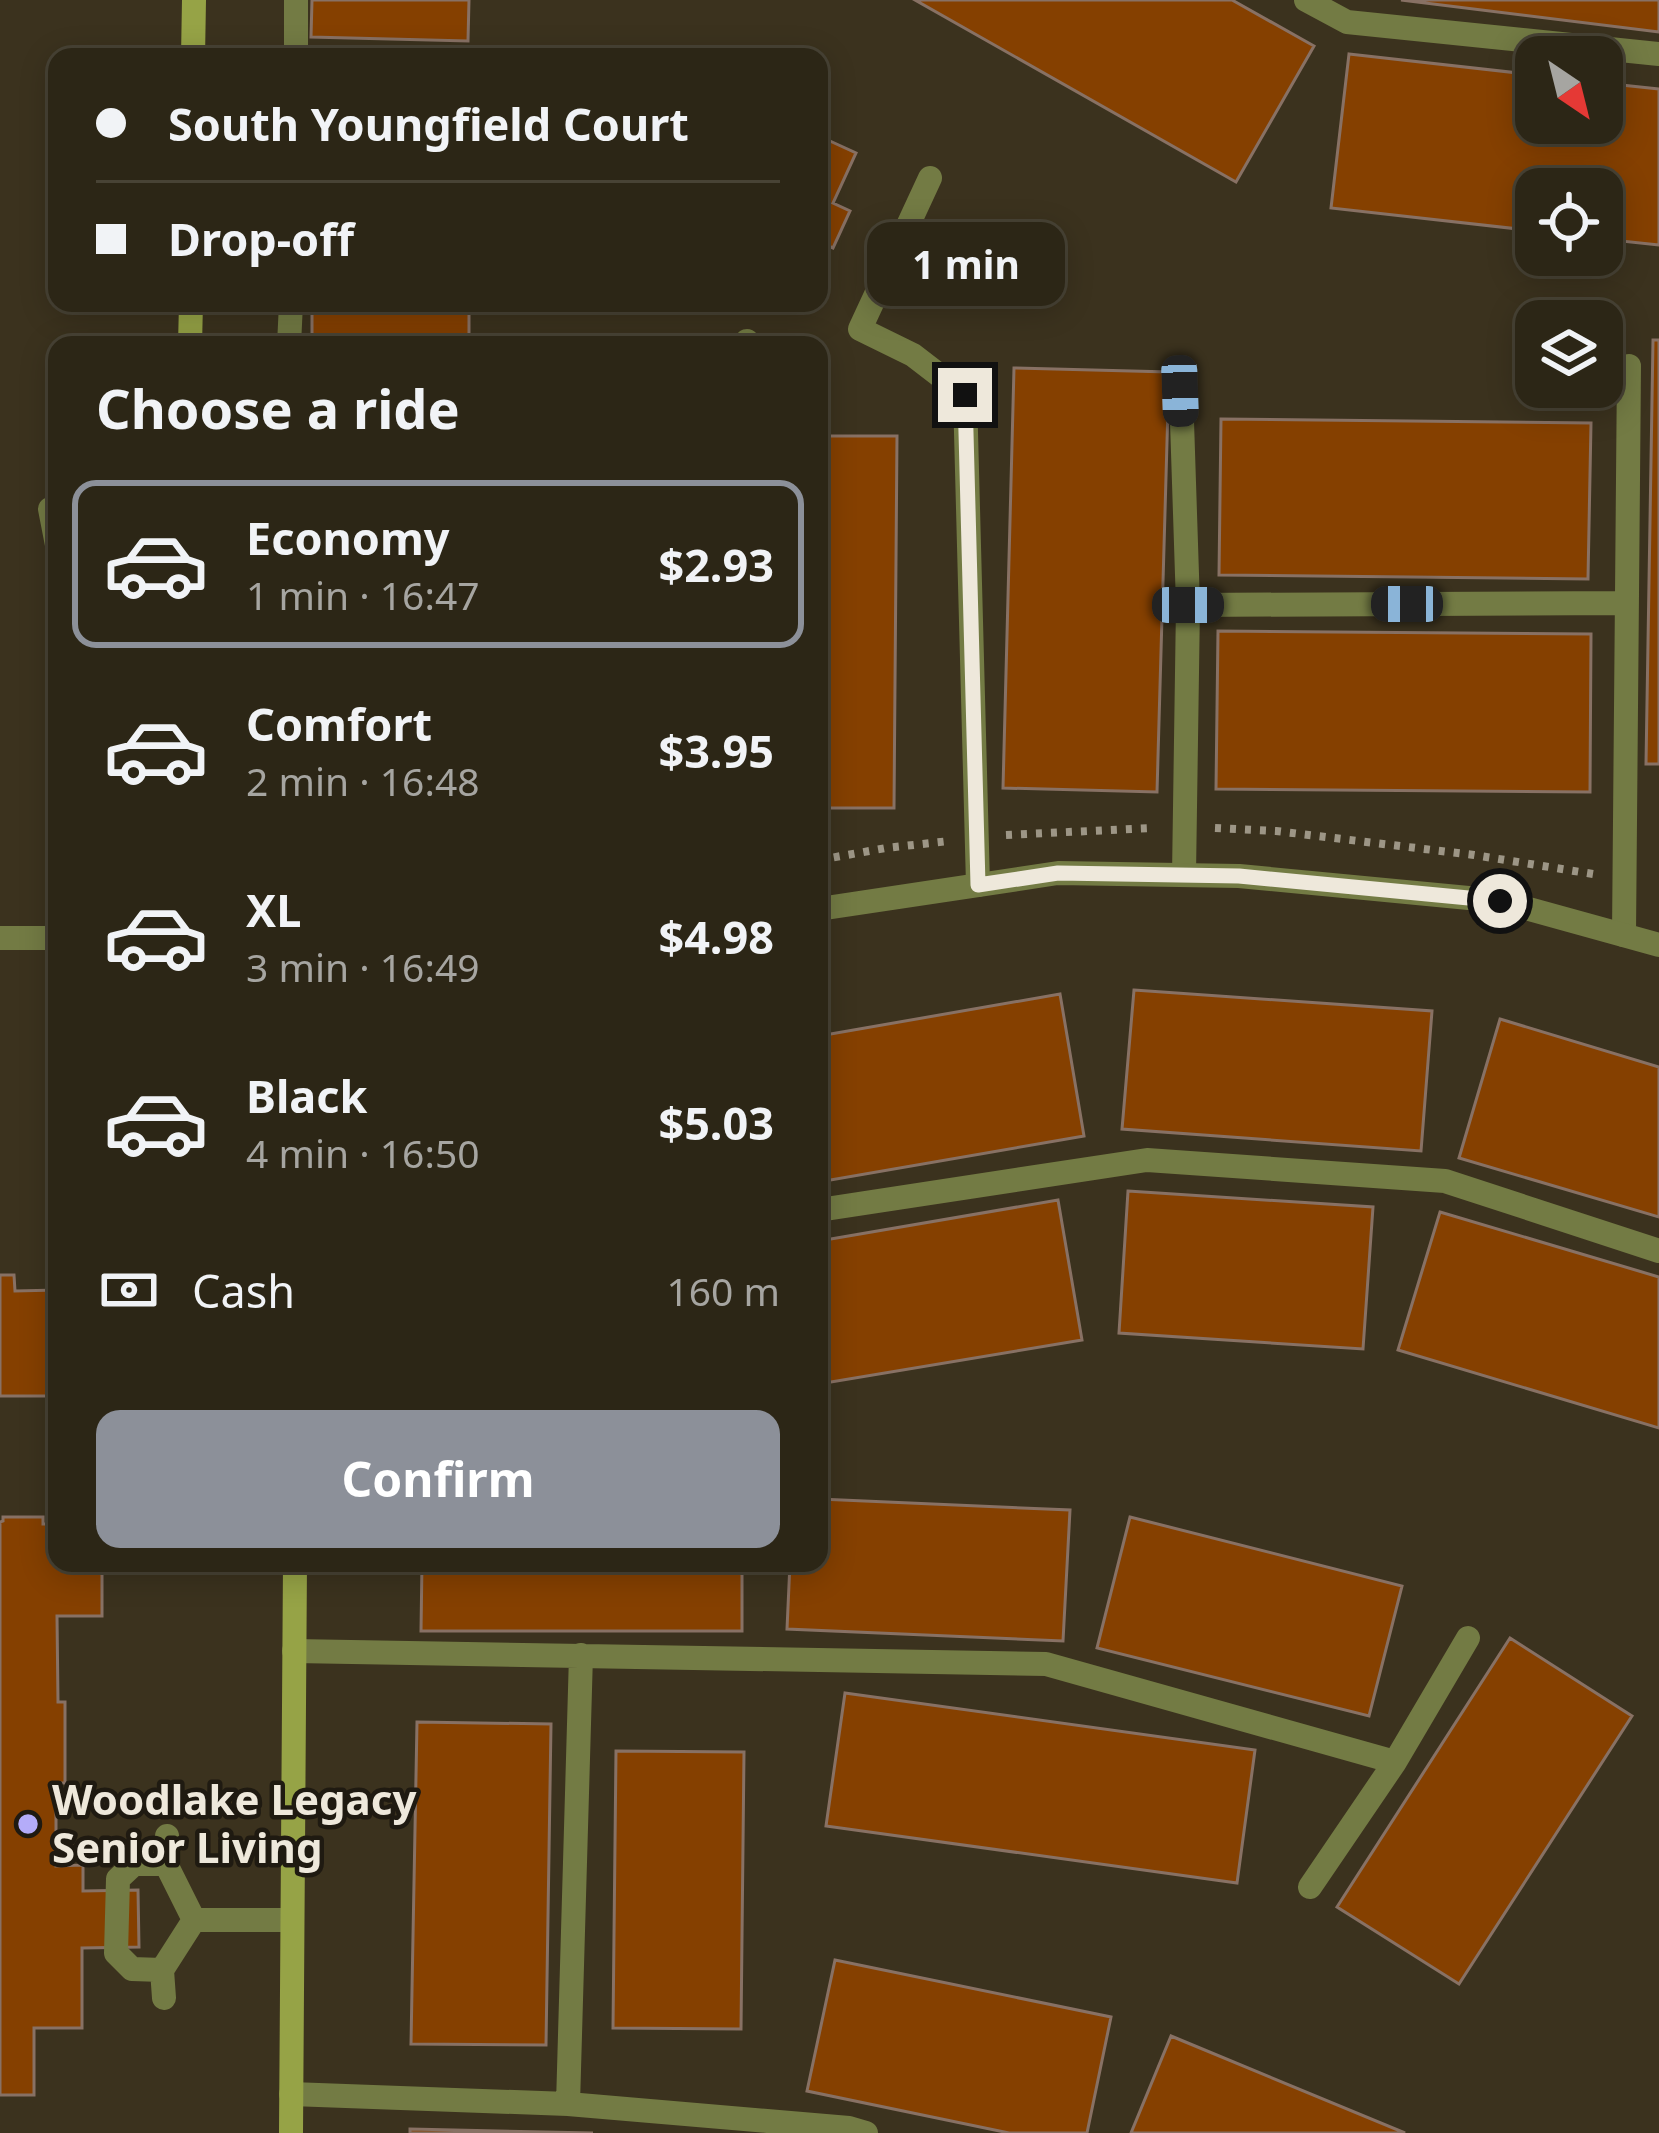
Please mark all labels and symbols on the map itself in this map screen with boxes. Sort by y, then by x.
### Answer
north arrow [1515,36,1623,144]
callout: 1 min [866,221,1064,305]
car [1161,354,1199,428]
route end [938,368,992,422]
car [1371,586,1443,622]
car [1152,587,1224,623]
route start [1473,874,1527,928]
place label: Woodlake Legacy Senior Living [52,1770,416,1875]
marker: Woodlake Legacy Senior Living [15,1811,41,1837]

